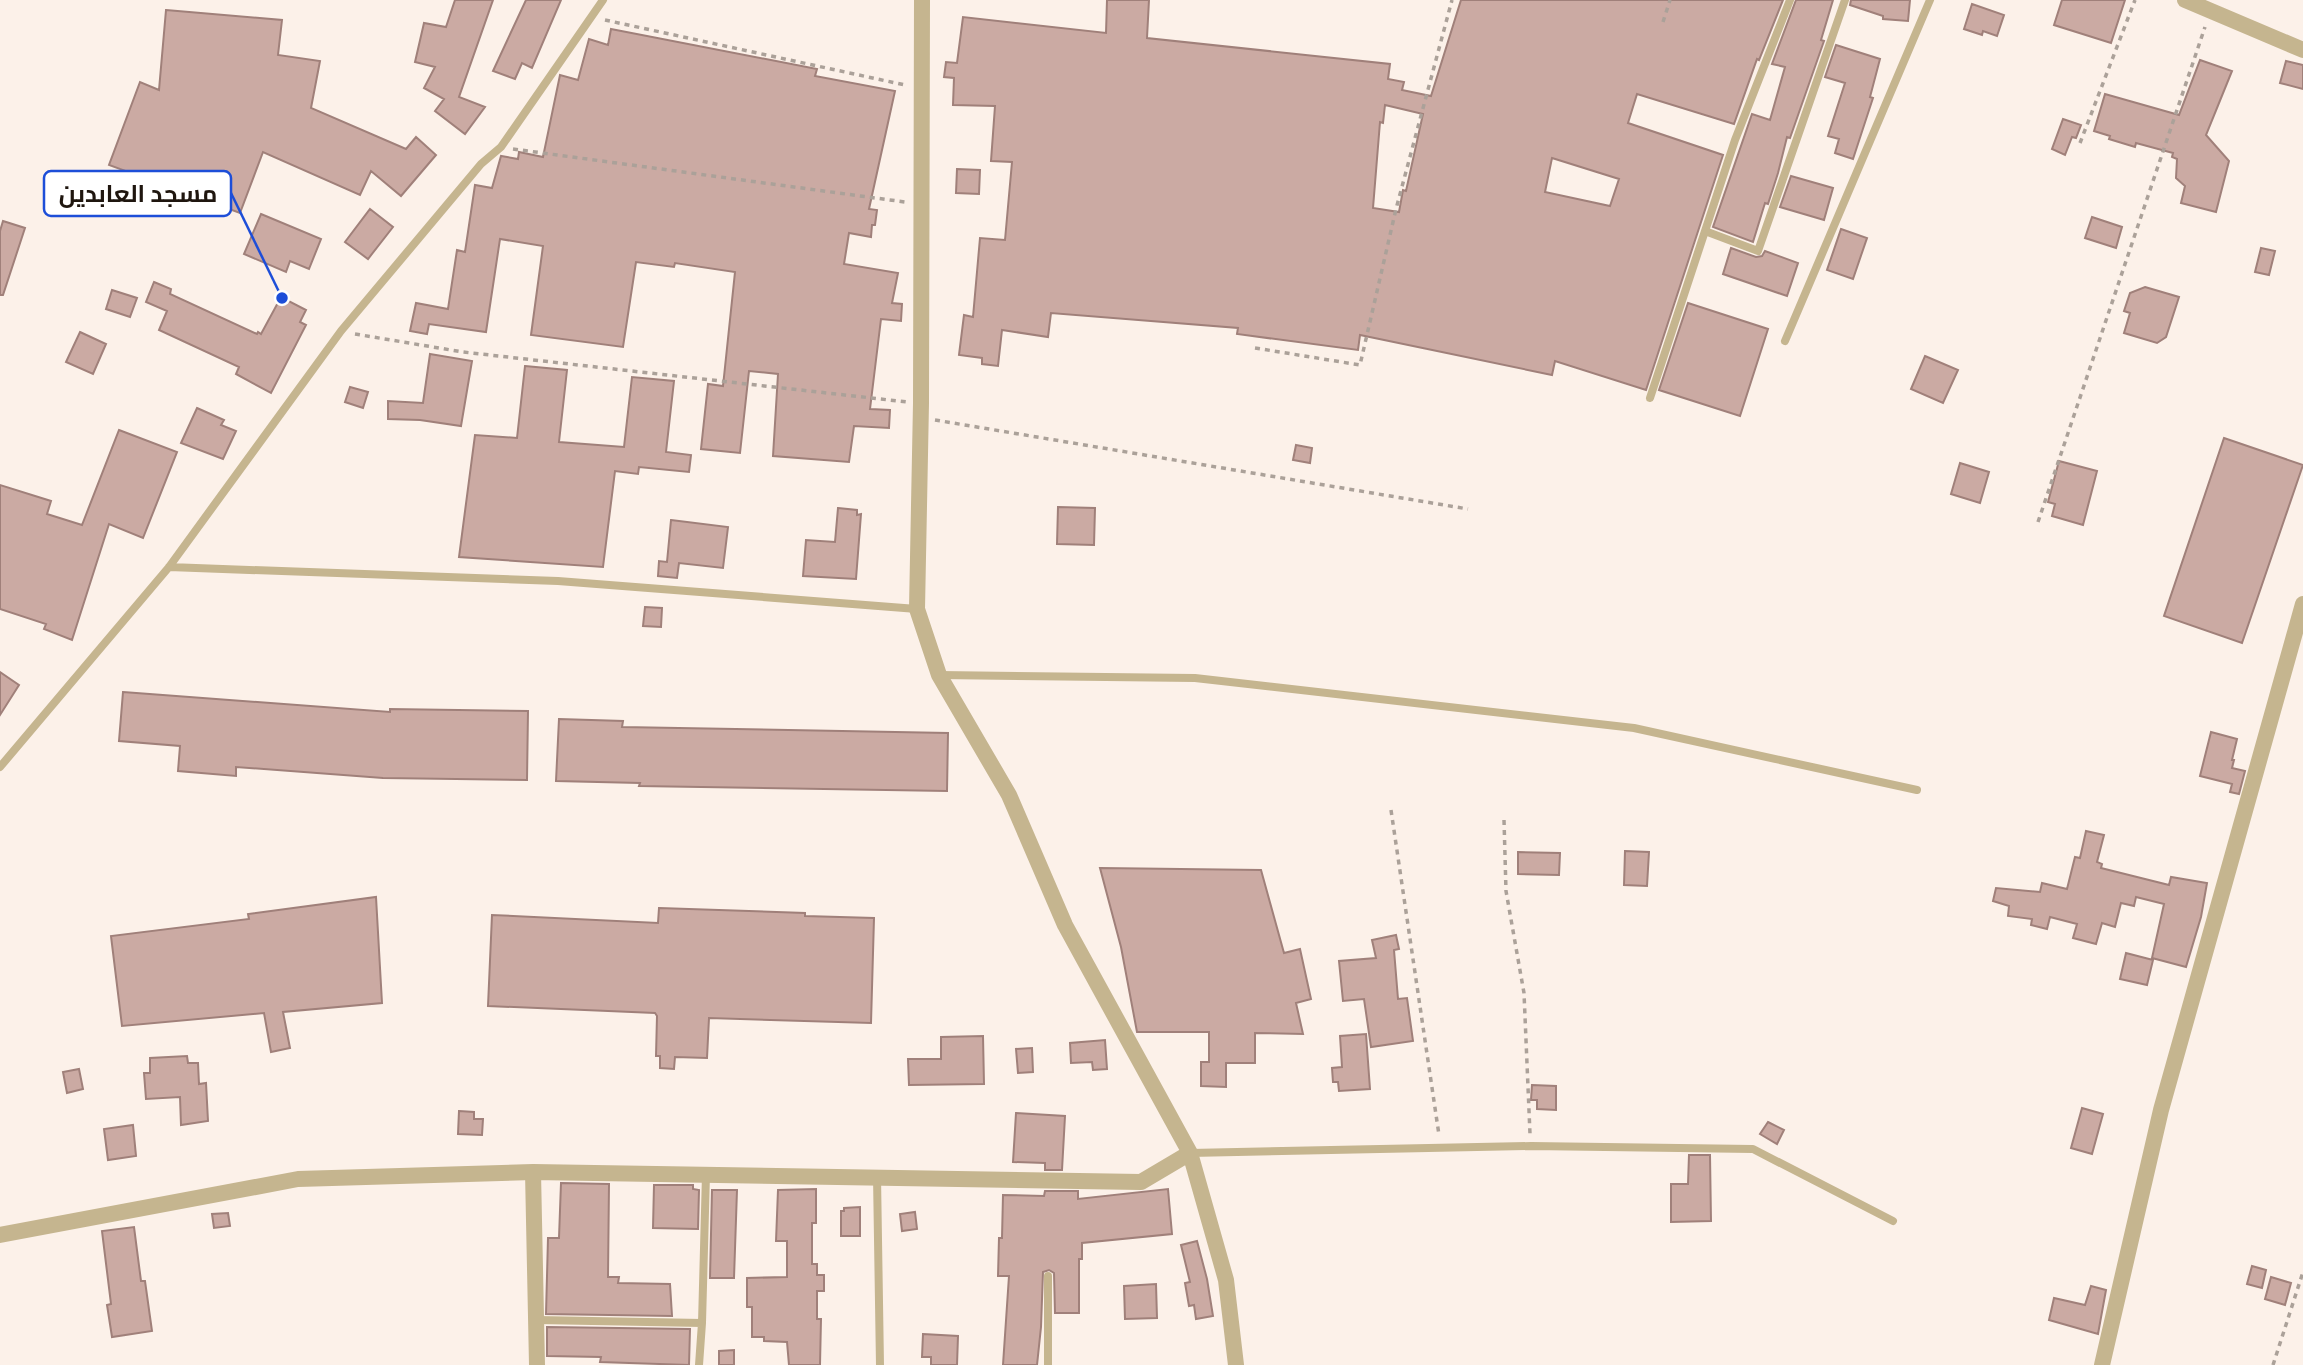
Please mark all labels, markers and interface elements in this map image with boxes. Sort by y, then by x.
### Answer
callout: مسجد العابدين [44,171,231,216]
text: مسجد العابدين [59,180,217,208]

